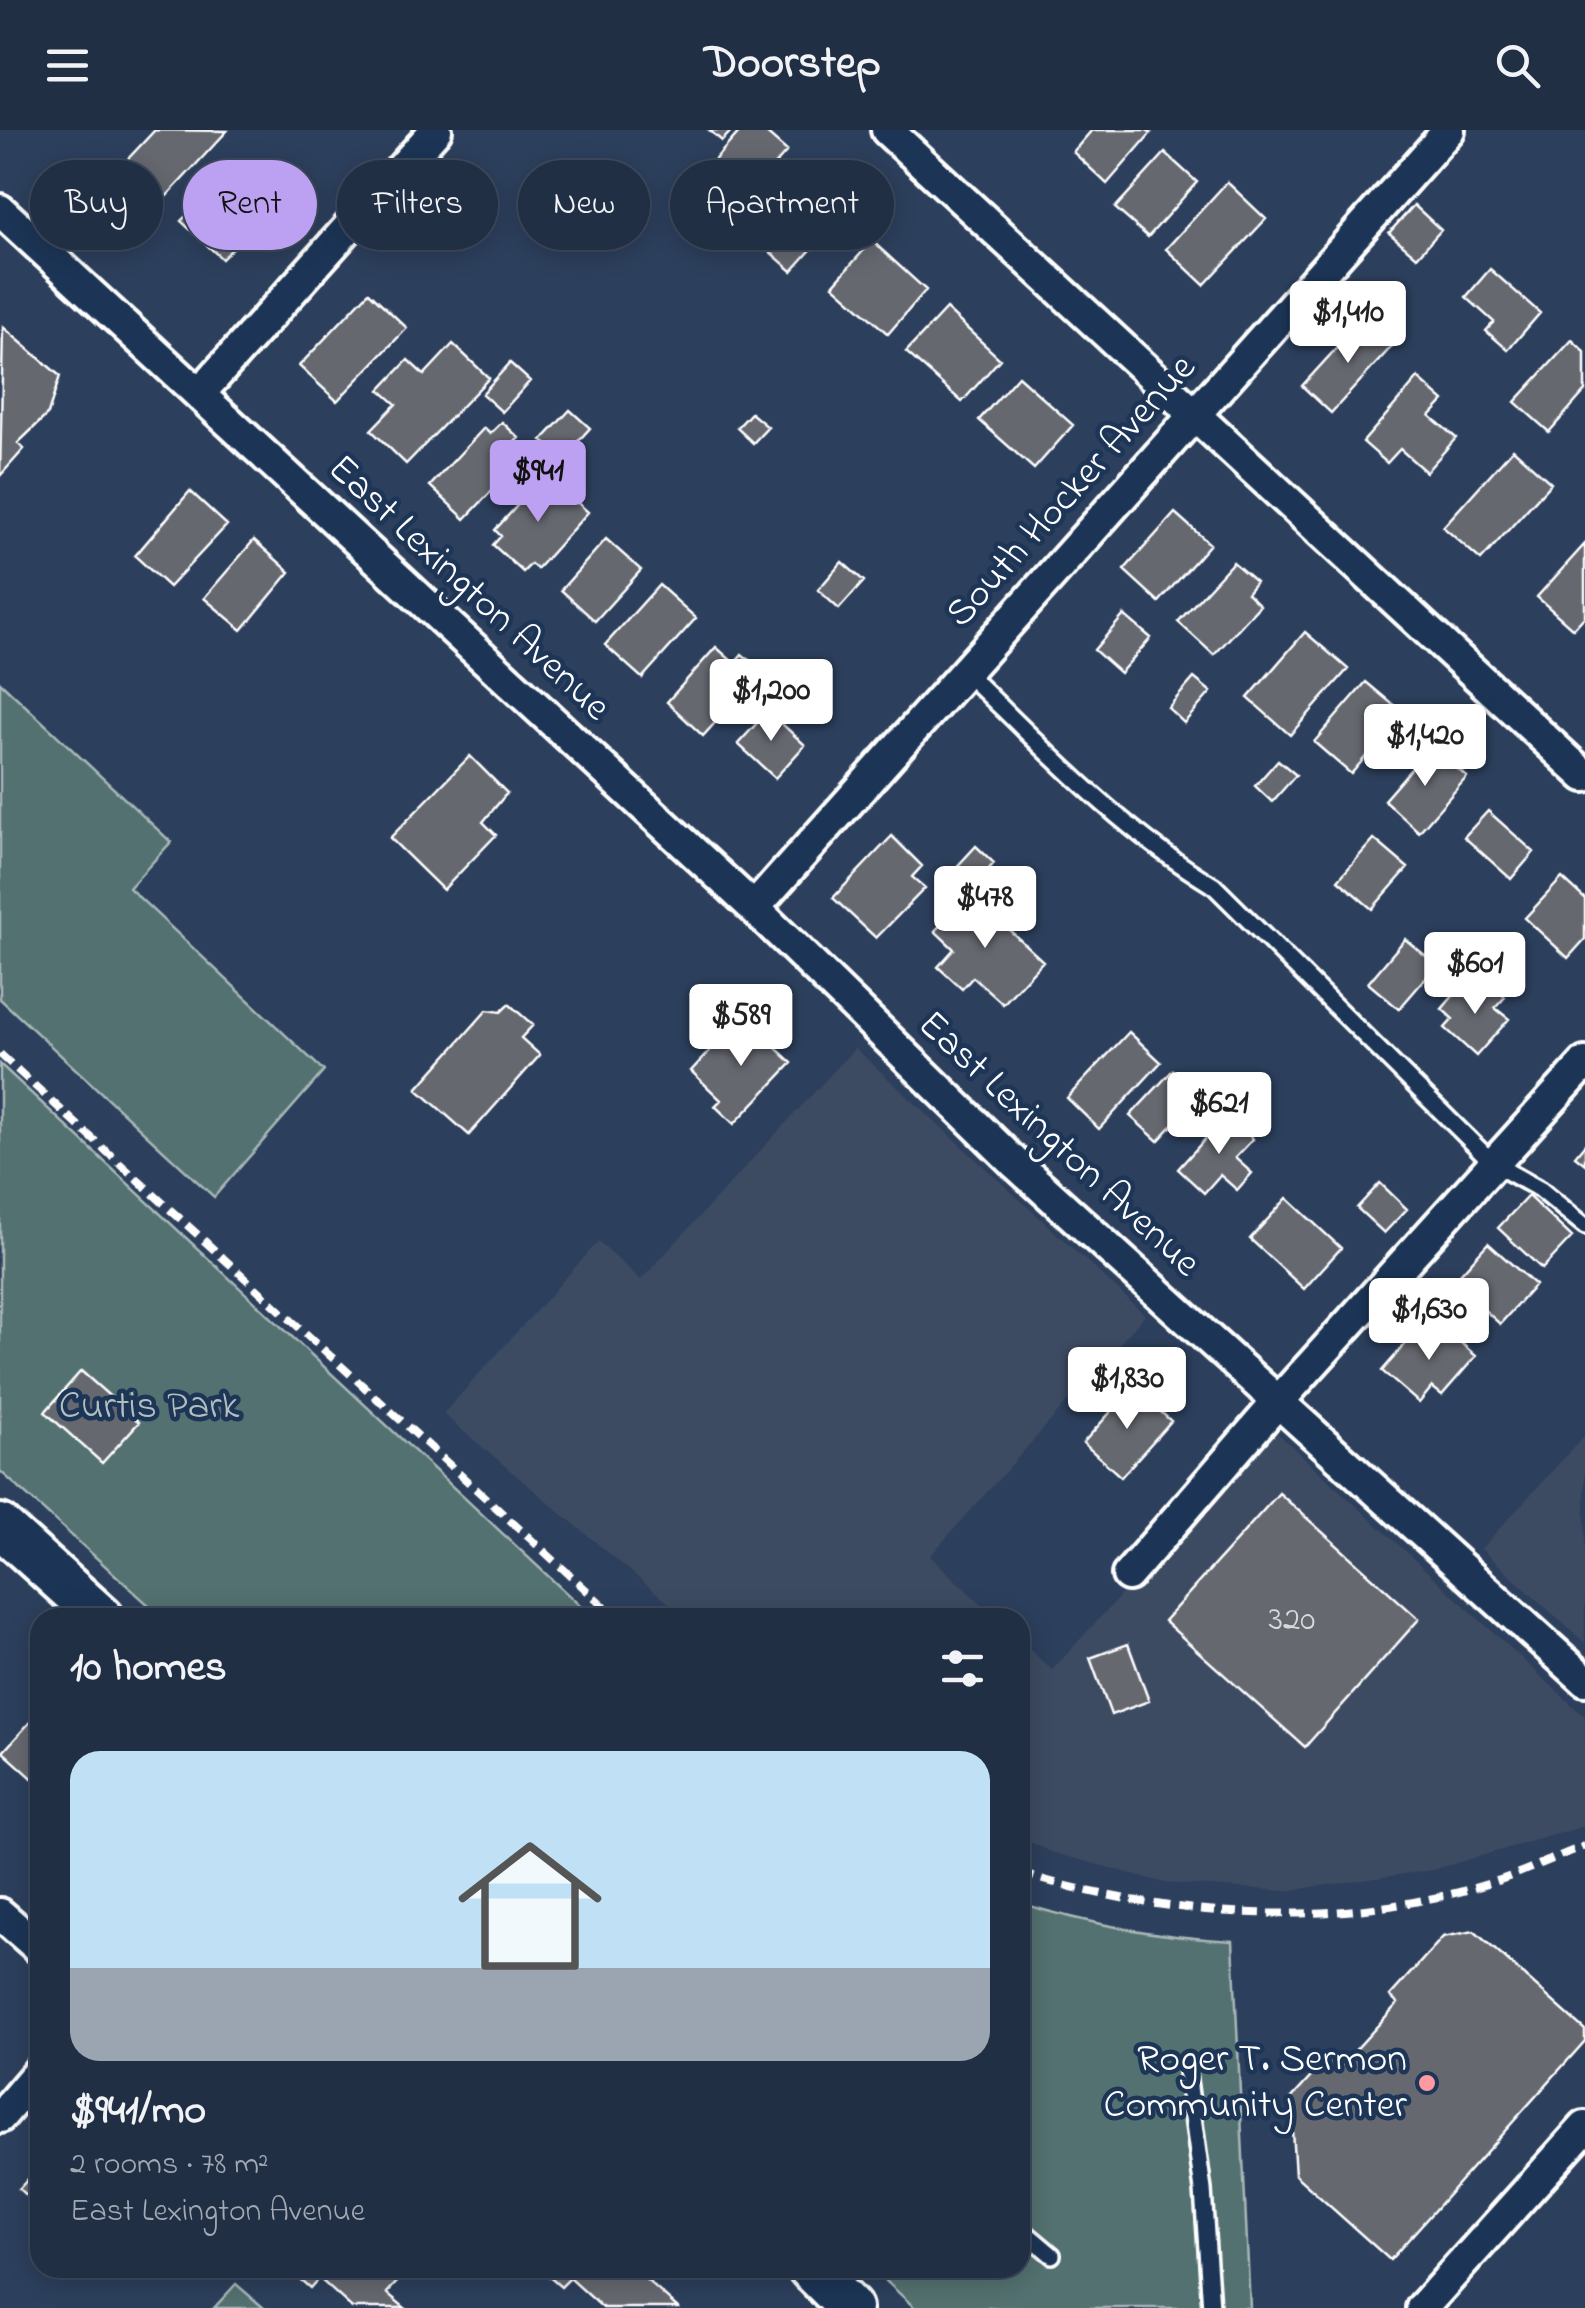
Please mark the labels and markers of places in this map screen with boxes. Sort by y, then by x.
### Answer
pin: $1,410 [1267,281,1429,366]
pin: $941 [479,440,597,525]
pin: $1,200 [690,659,852,744]
pin: $1,420 [1344,704,1506,789]
pin: $478 [926,866,1044,951]
pin: $601 [1416,932,1534,1017]
pin: $589 [682,984,800,1069]
pin: $621 [1160,1072,1278,1157]
pin: $1,630 [1348,1278,1510,1363]
pin: $1,830 [1046,1347,1208,1432]
place label: Roger T. Sermon Community Center [1103,2031,1408,2136]
marker: Roger T. Sermon Community Center [1416,2072,1438,2094]

